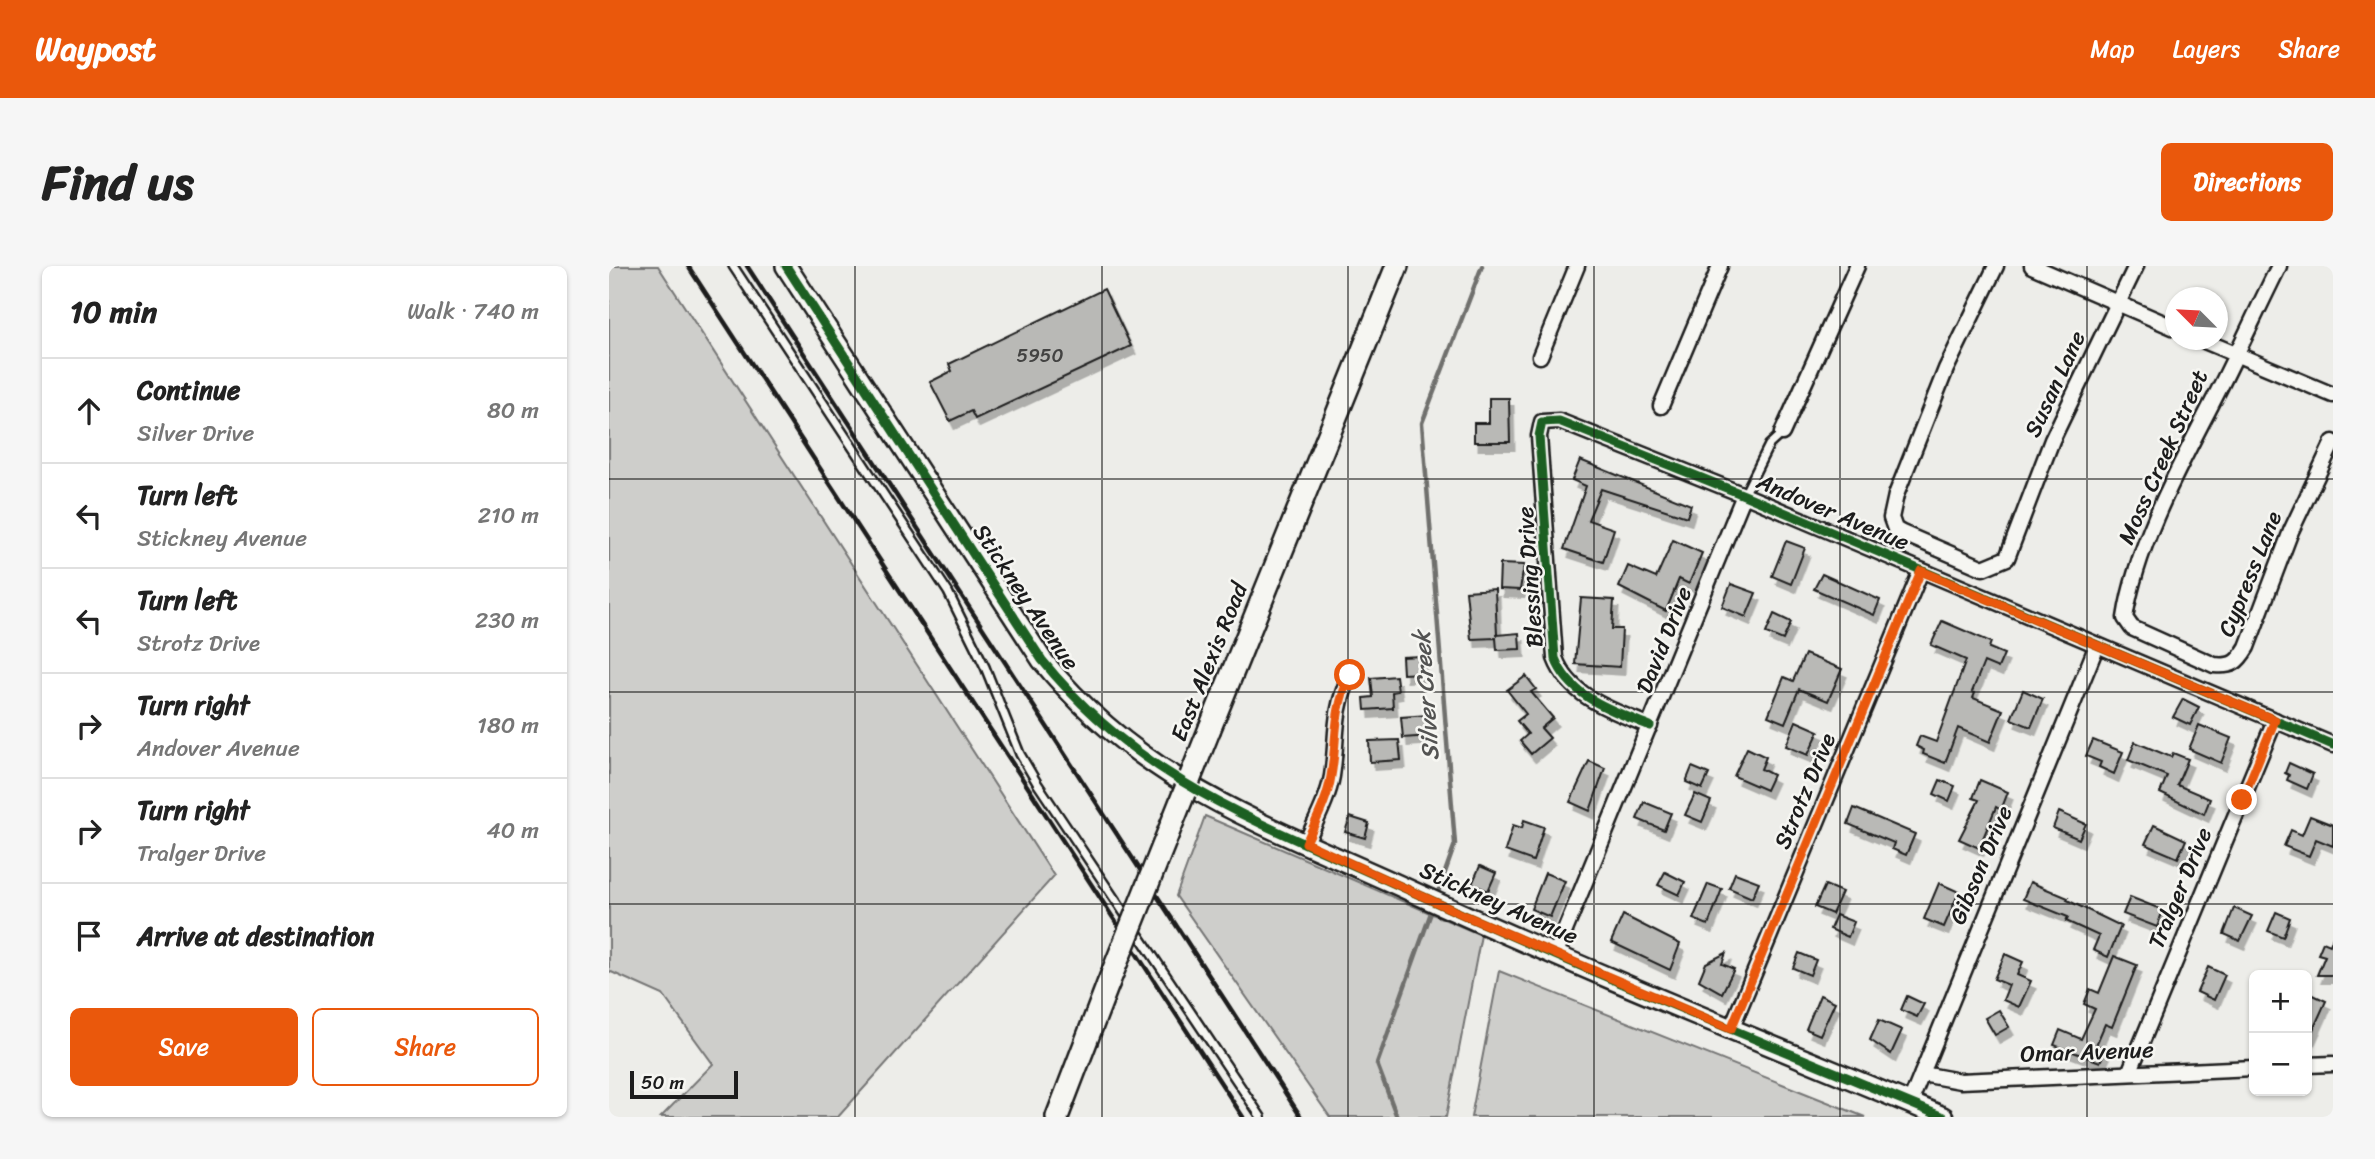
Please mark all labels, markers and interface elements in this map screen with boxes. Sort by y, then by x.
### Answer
text: Waypost [35,20,156,78]
text: Map [2090,28,2135,70]
text: Layers [2173,28,2240,70]
text: Share [2278,28,2340,70]
text: Find us [42,139,194,226]
button: Directions [2161,143,2333,221]
text: 10 min [70,285,157,339]
north arrow [2165,287,2228,350]
text: Walk · 740 m [407,291,539,332]
street label: Susan Lane [2012,324,2098,444]
house number: 5950 [1017,339,1063,372]
street label: Moss Creek Street [2106,363,2220,551]
text: Continue [137,367,240,413]
text: 80 m [487,390,539,431]
icon: ahead [70,392,108,430]
text: Silver Drive [137,413,254,454]
street label: Andover Avenue [1749,461,1916,563]
text: Turn left [137,472,237,518]
text: 210 m [478,495,539,536]
icon: left [70,497,108,535]
street label: Blessing Drive [1505,505,1555,649]
street label: Cypress Lane [2206,505,2294,643]
street label: Stickney Avenue [961,515,1091,679]
text: Stickney Avenue [137,518,307,559]
street label: East Alexis Road [1158,575,1260,748]
text: Turn left [137,577,237,623]
street label: David Drive [1624,580,1704,700]
text: 230 m [475,600,539,641]
icon: left [70,602,108,640]
text: Strotz Drive [137,623,260,664]
water label: Silver Creek [1400,627,1451,762]
route start [1334,659,1365,690]
text: Turn right [137,682,250,728]
text: 180 m [477,705,539,746]
icon: right [70,707,108,745]
street label: Strotz Drive [1762,726,1848,856]
text: Andover Avenue [137,728,300,769]
route end [2226,784,2257,815]
text: Turn right [137,787,250,833]
street label: Gibson Drive [1937,799,2025,931]
text: 40 m [486,810,539,851]
icon: right [70,812,108,850]
street label: Tralger Drive [2136,820,2224,955]
text: Tralger Drive [137,833,266,874]
street label: Stickney Avenue [1413,850,1585,956]
text: Arrive at destination [137,913,374,959]
icon: arrive [70,917,108,955]
map controls [2249,970,2312,1096]
button: + [2249,970,2312,1033]
button: Save [70,1008,298,1086]
button: Share [312,1008,539,1086]
street label: Omar Avenue [2020,1029,2155,1075]
button: − [2249,1033,2312,1096]
text: 50 m [641,1066,684,1099]
scale bar [630,1068,739,1100]

